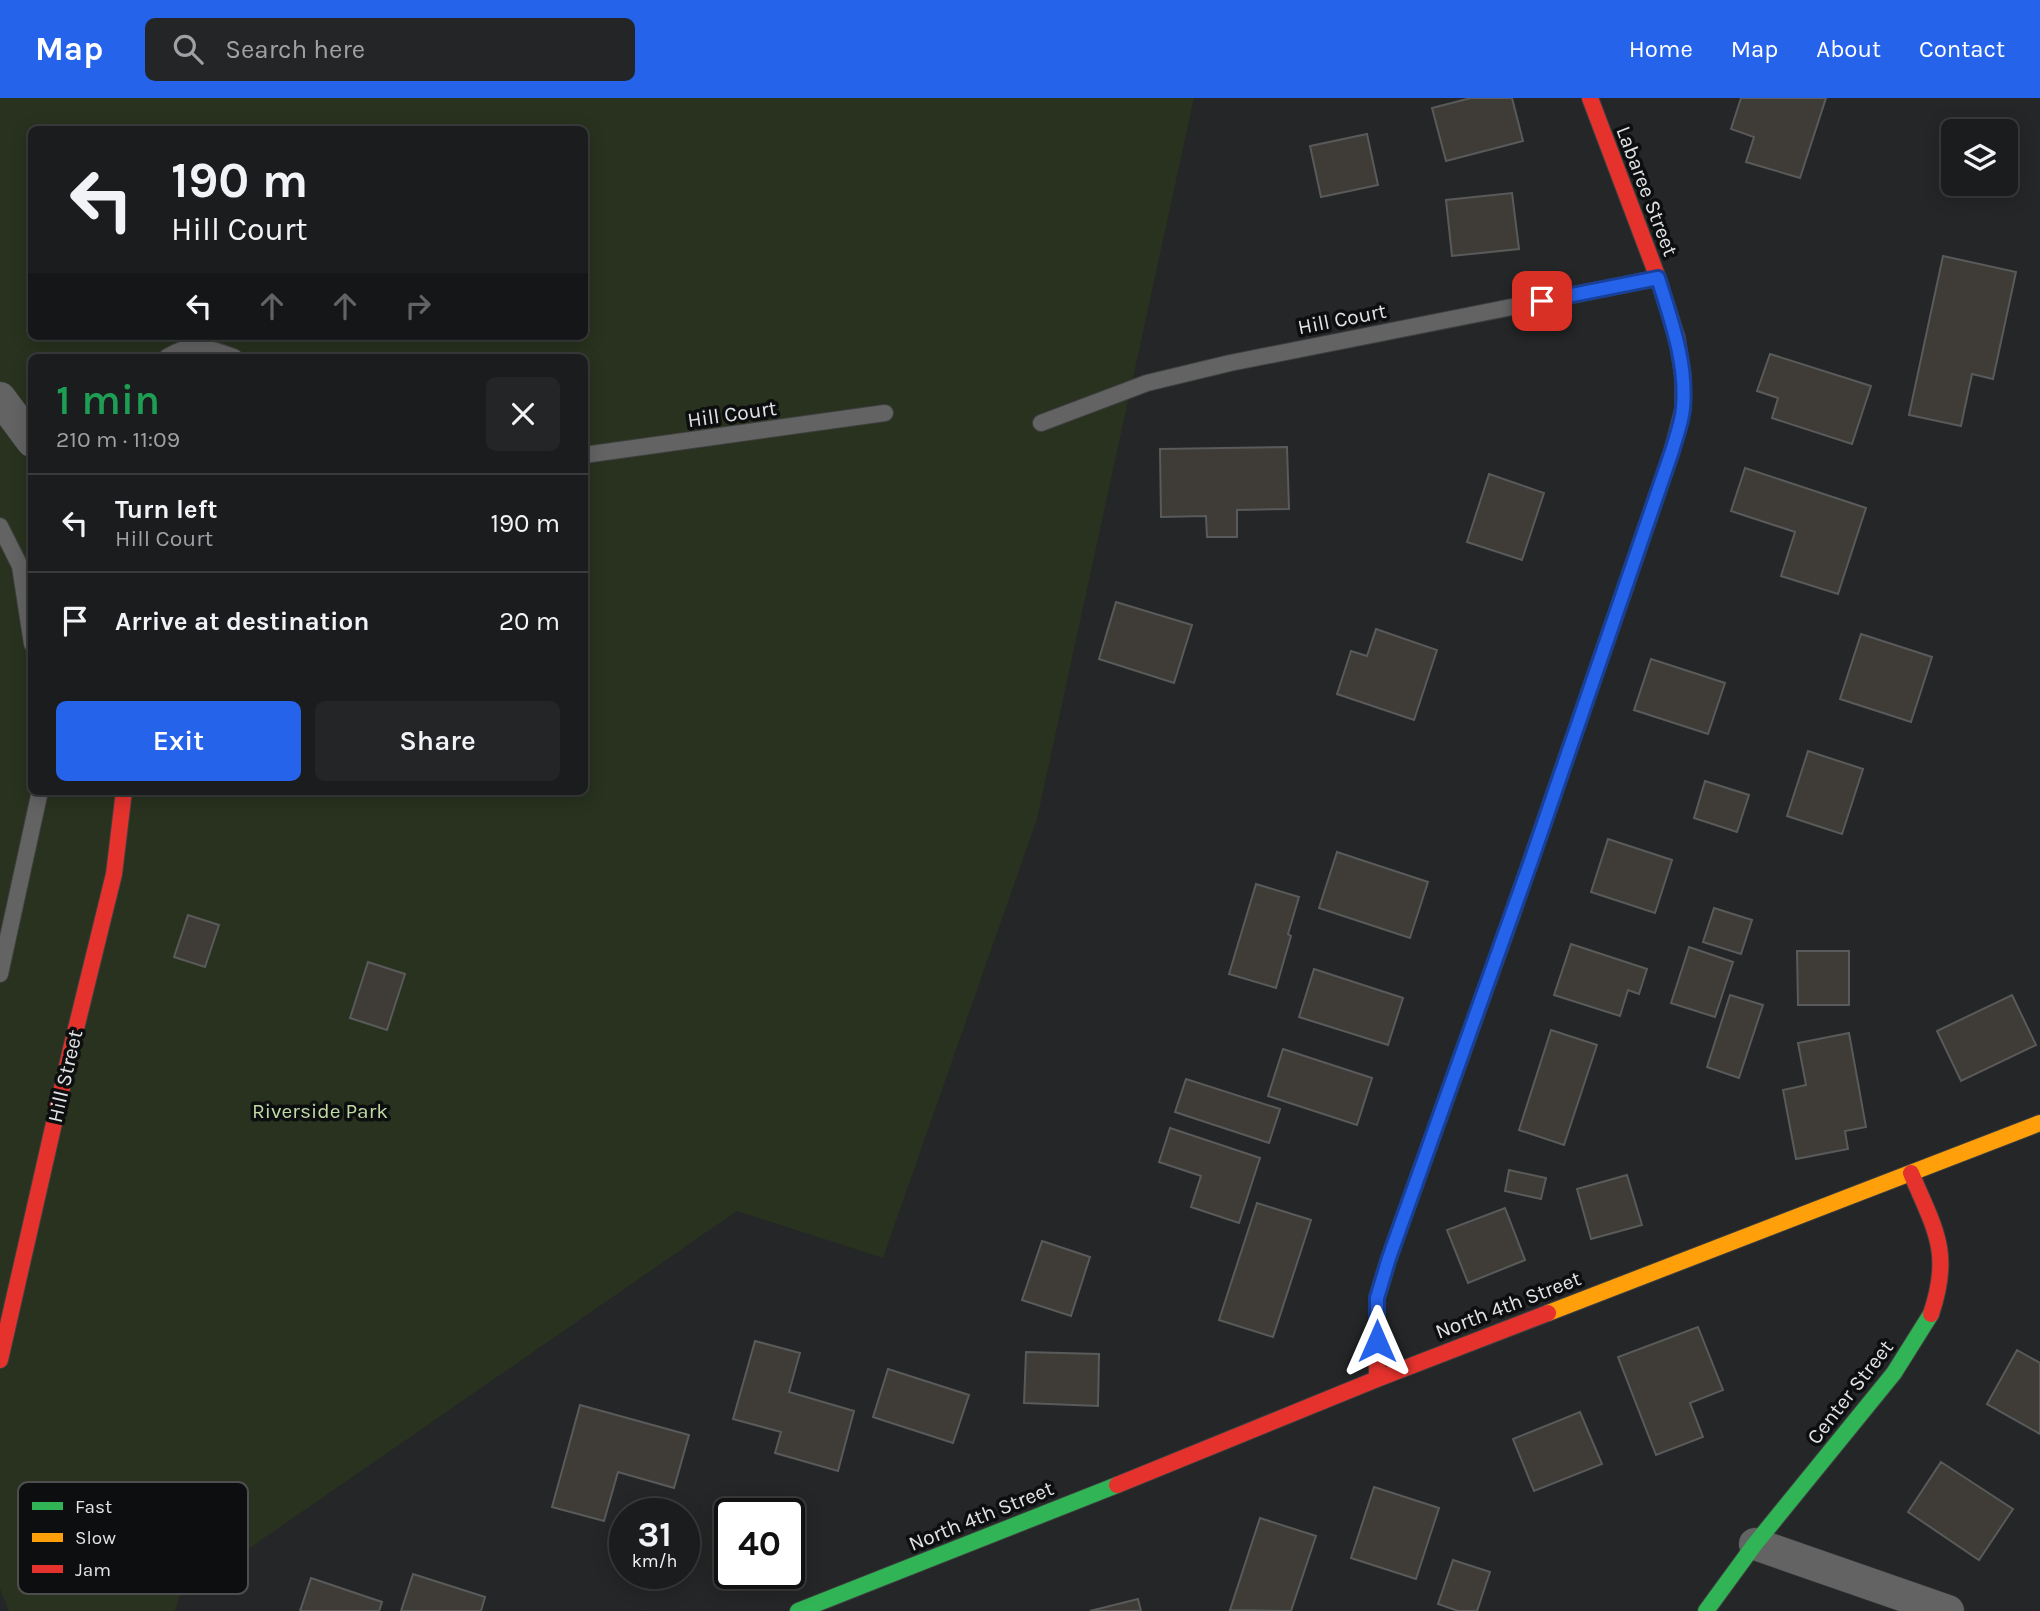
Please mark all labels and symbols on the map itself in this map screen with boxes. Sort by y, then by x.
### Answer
street label: Labaree Street [1611,123,1683,259]
pin [1512,271,1572,331]
street label: Hill Court [1296,299,1388,339]
street label: Hill Court [686,396,778,432]
street label: Hill Street [43,1027,87,1125]
park label: Riverside Park [252,1099,388,1123]
street label: North 4th Street [1432,1266,1584,1344]
position arrow [1340,1304,1414,1378]
street label: Center Street [1802,1335,1898,1449]
street label: North 4th Street [905,1476,1057,1556]
legend [18,1482,248,1594]
text: Fast [75,1496,112,1518]
speed limit sign: 40 [714,1498,805,1589]
text: Slow [75,1527,116,1549]
text: Jam [75,1559,111,1581]

